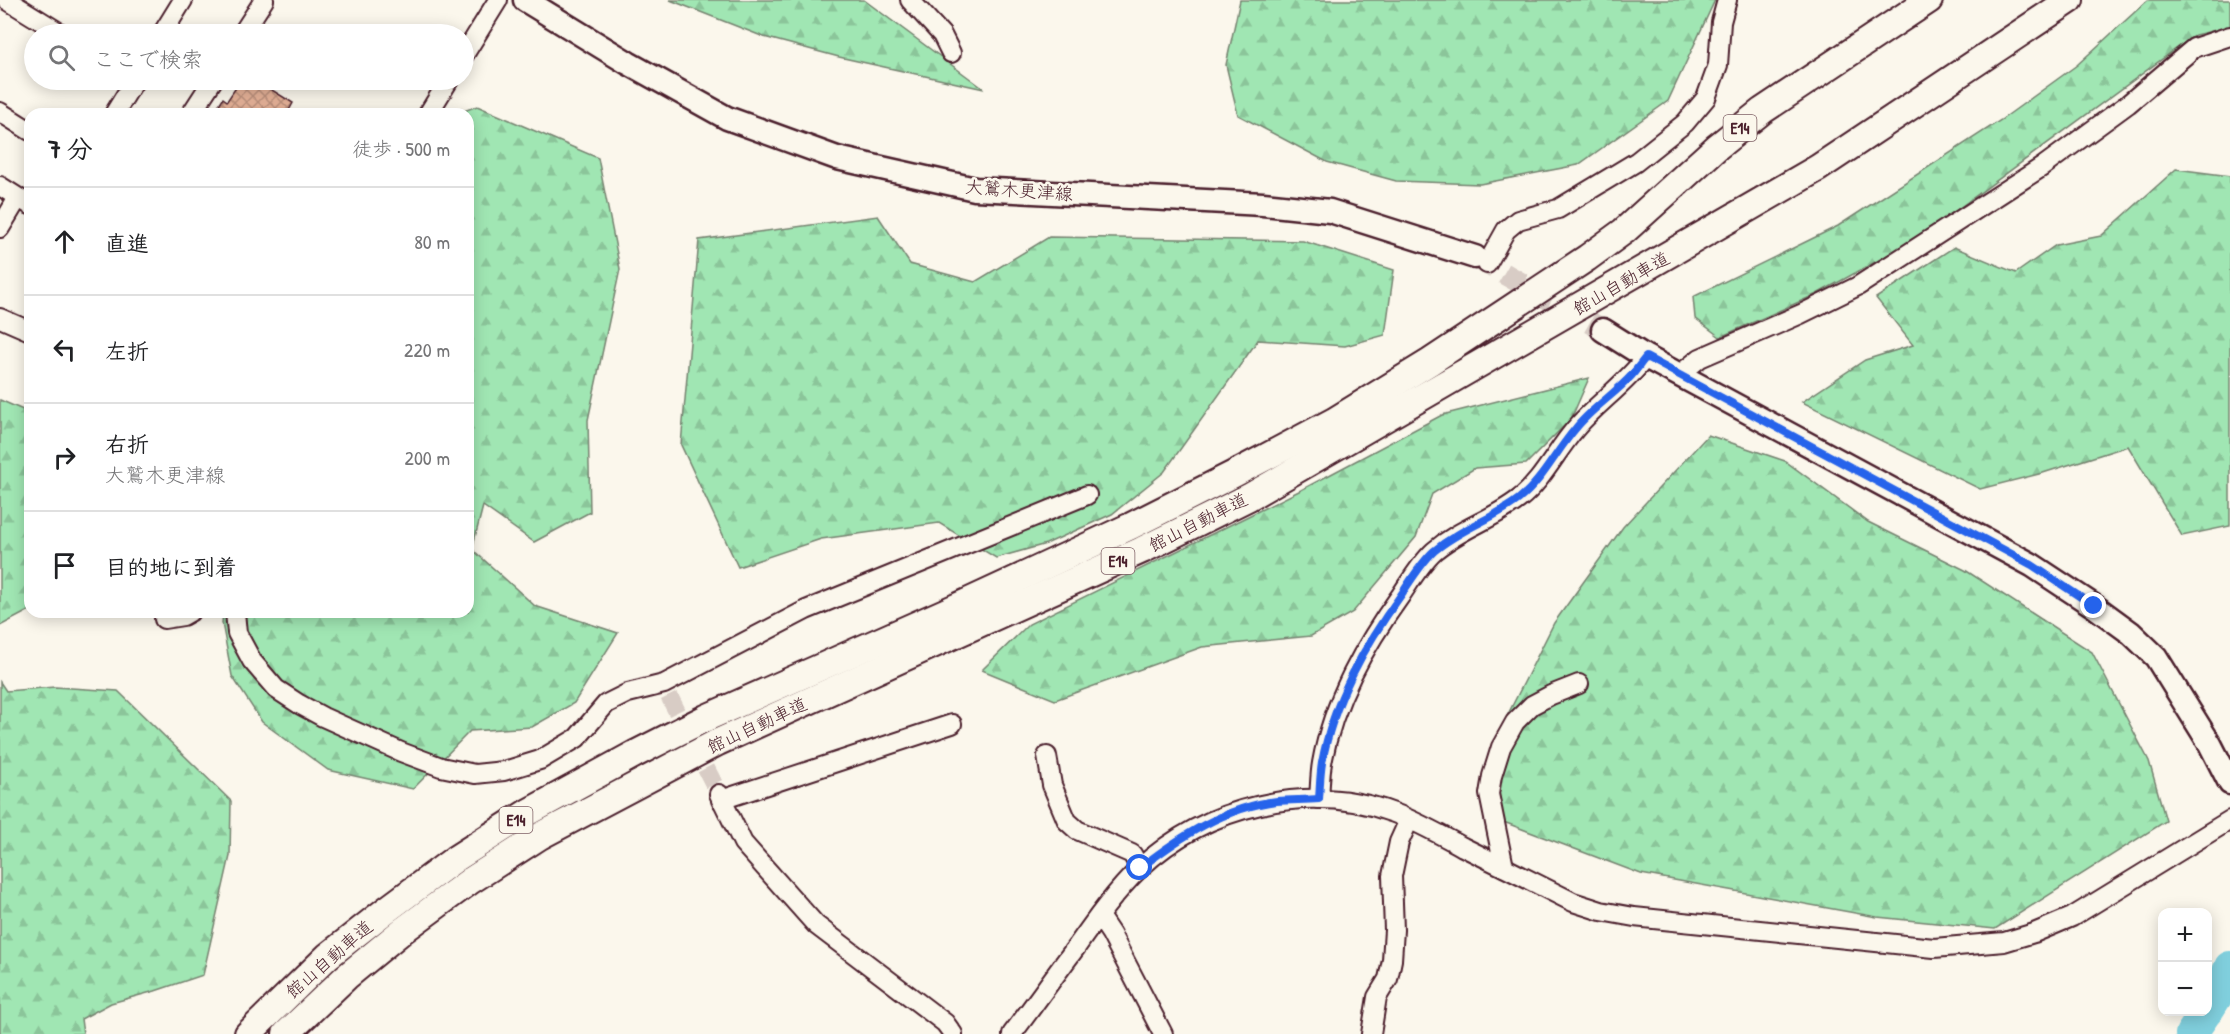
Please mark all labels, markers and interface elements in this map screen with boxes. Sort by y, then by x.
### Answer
search box [24,24,474,90]
icon: search [45,41,78,74]
text: ここで検索 [93,44,203,74]
road number: E14 [1724,115,1756,141]
text: 7 分 [48,131,93,166]
text: 徒歩 · 500 m [352,135,450,162]
street label: 大鷲木更津線 [964,174,1074,206]
icon: ahead [48,225,81,258]
text: 直進 [105,228,149,258]
text: 80 m [414,228,450,255]
street label: 館山自動車道 [1568,245,1674,321]
icon: left [48,333,81,366]
text: 左折 [105,336,149,366]
text: 220 m [404,336,450,363]
text: 右折 [105,429,149,459]
icon: right [48,441,81,474]
text: 200 m [405,444,450,471]
text: 大鷲木更津線 [105,461,225,488]
street label: 館山自動車道 [1144,486,1252,558]
road number: E14 [1102,548,1134,574]
icon: arrive [48,549,81,582]
text: 目的地に到着 [105,552,237,582]
route end [2080,592,2106,618]
street label: 館山自動車道 [703,691,811,759]
road number: E14 [500,807,532,833]
route start [1126,854,1152,880]
map controls [2158,908,2212,1016]
button: + [2158,908,2212,962]
street label: 館山自動車道 [280,914,378,1004]
button: − [2158,962,2212,1016]

